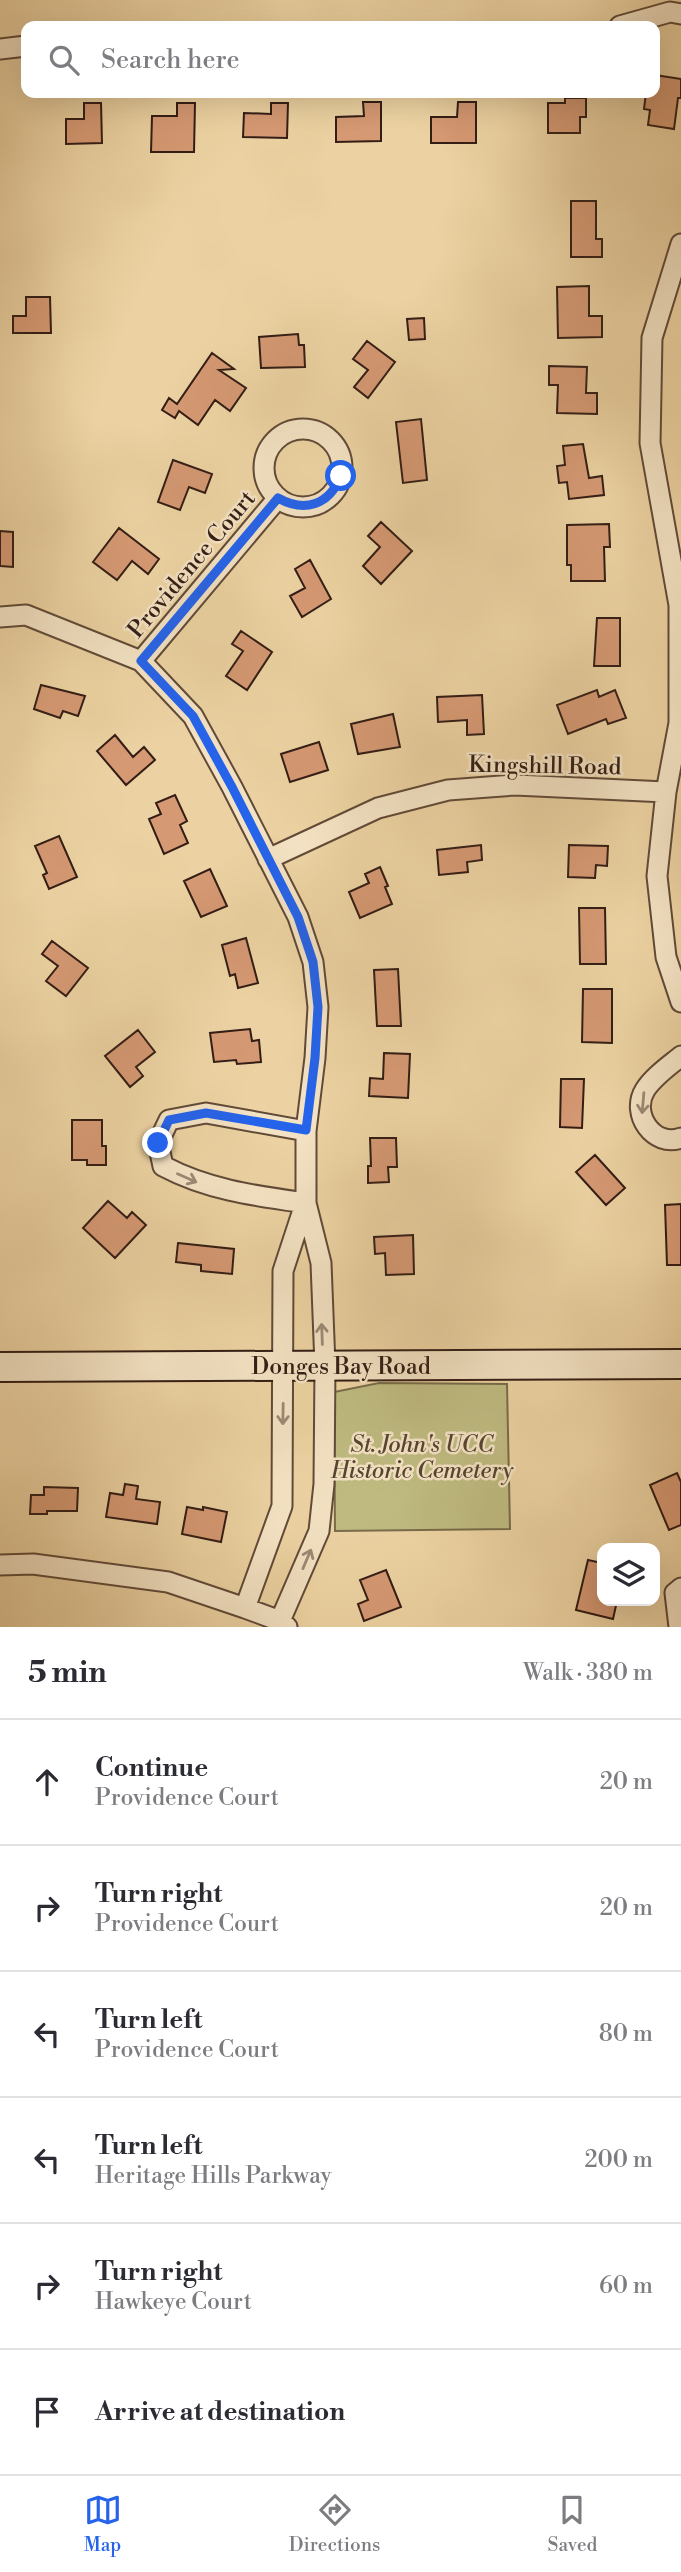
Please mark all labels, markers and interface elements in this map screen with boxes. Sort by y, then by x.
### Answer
search box [21,21,660,98]
icon: search [45,41,83,79]
text: Search here [101,44,240,76]
route start [325,460,356,491]
street label: Providence Court [122,485,262,644]
street label: Kingshill Road [468,751,622,781]
one-way arrow [636,1092,649,1114]
route end [142,1127,173,1158]
one-way arrow [176,1172,197,1185]
one-way arrow [316,1323,329,1346]
street label: Donges Bay Road [251,1353,431,1381]
one-way arrow [276,1403,290,1426]
park label: St. John's UCC Historic Cemetery [330,1431,514,1485]
map controls [597,1543,660,1606]
button: layers [597,1543,660,1606]
one-way arrow [302,1548,315,1570]
text: 5 min [28,1654,107,1692]
text: Walk · 380 m [523,1659,653,1687]
text: Continue [95,1752,208,1784]
icon: ahead [28,1763,66,1801]
text: 20 m [600,1768,653,1796]
text: Providence Court [95,1784,279,1812]
text: Turn right [95,1878,223,1910]
icon: right [28,1889,66,1927]
text: 20 m [600,1894,653,1922]
text: Providence Court [95,1910,279,1938]
text: Turn left [95,2004,203,2036]
icon: left [28,2015,66,2053]
text: 80 m [599,2020,653,2048]
text: Providence Court [95,2036,279,2064]
text: Turn left [95,2130,203,2162]
icon: left [28,2141,66,2179]
text: 200 m [585,2146,653,2174]
text: Heritage Hills Parkway [95,2162,332,2190]
text: Turn right [95,2256,223,2288]
icon: right [28,2267,66,2305]
text: 60 m [599,2272,653,2300]
text: Hawkeye Court [95,2288,252,2316]
icon: arrive [28,2393,66,2431]
text: Arrive at destination [95,2396,345,2428]
tab: Map [84,2491,122,2557]
tab: Directions [289,2491,380,2557]
tab: Saved [548,2491,597,2557]

